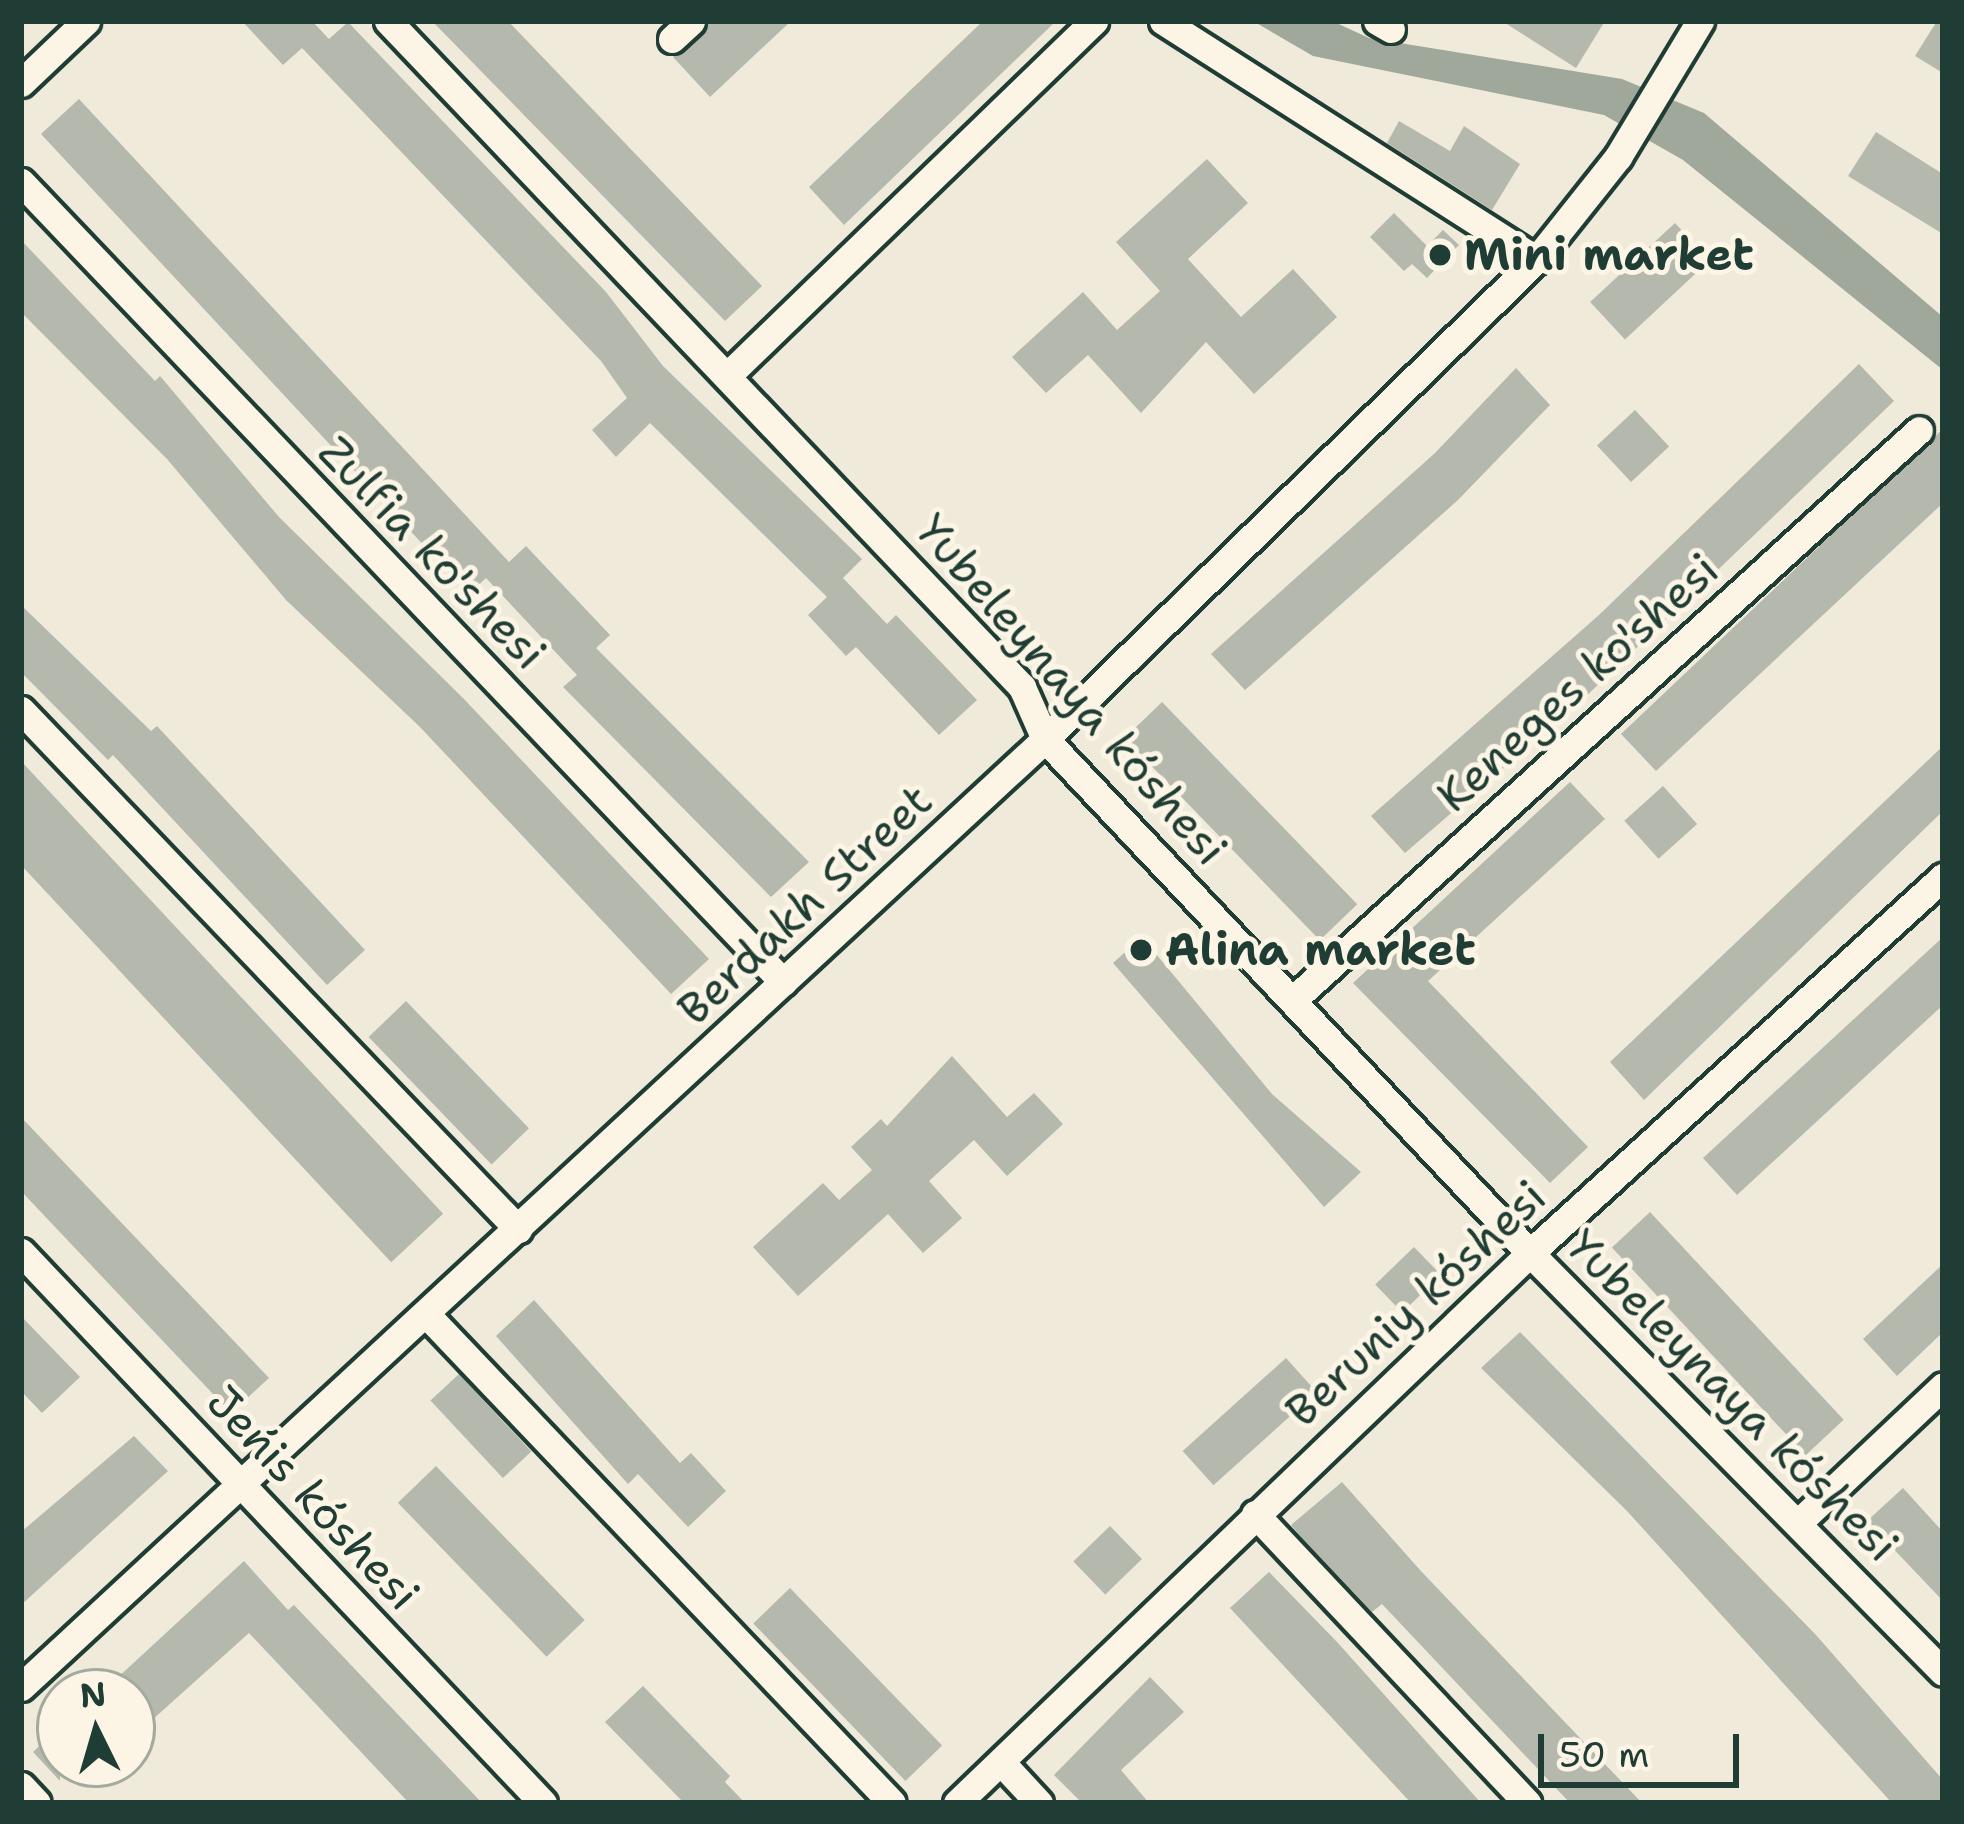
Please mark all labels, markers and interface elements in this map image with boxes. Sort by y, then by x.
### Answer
place label: Mini market [1464,228,1754,282]
marker: Mini market [1427,242,1453,268]
street label: Zulfia ko'shesi [307,425,557,681]
street label: Yubeleynaya kóshesi [904,504,1238,876]
street label: Keneges ko'shesi [1426,543,1730,823]
street label: Berdakh Street [667,774,943,1036]
place label: Alina market [1165,923,1476,977]
marker: Alina market [1128,937,1154,963]
street label: Beruniy kóshesi [1275,1170,1557,1438]
street label: Yubeleynaya kóshesi [1555,1219,1909,1573]
street label: Jeńis kóshesi [196,1375,430,1621]
north arrow [36,1668,156,1788]
text: N [78,1671,108,1718]
scale bar [1544,1710,1745,1784]
text: 50 m [1559,1730,1649,1779]

